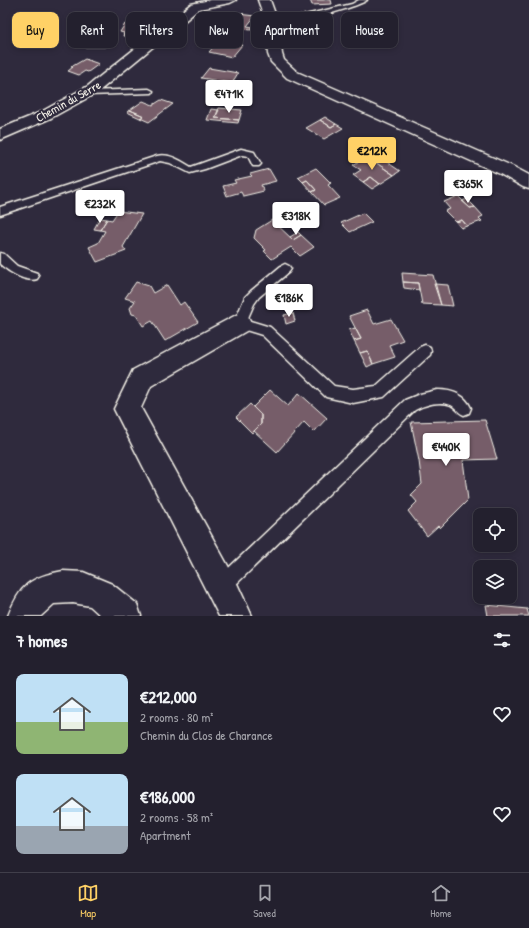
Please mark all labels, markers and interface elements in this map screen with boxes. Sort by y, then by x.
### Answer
chip: Buy [12,12,59,48]
chip: Rent [67,12,118,48]
chip: Filters [126,12,187,48]
chip: New [195,12,243,48]
chip: Apartment [251,12,333,48]
chip: House [341,12,398,48]
street label: Chemin du Serre [32,76,104,126]
pin: €471K [201,80,257,114]
text: €471K [214,84,244,102]
pin: €212K [344,137,400,171]
text: €212K [357,141,387,159]
pin: €365K [440,170,496,204]
text: €365K [453,174,483,192]
pin: €232K [72,190,128,224]
text: €232K [84,194,116,212]
pin: €318K [268,202,324,236]
text: €318K [281,206,311,224]
pin: €186K [261,284,317,318]
text: €186K [275,288,303,306]
pin: €440K [418,433,474,467]
text: €440K [432,437,460,455]
map controls [473,508,517,604]
button: locate [473,508,517,552]
button: layers [473,560,517,604]
text: 7 homes [16,629,67,652]
icon: filters [491,629,513,651]
text: €212,000 [140,685,197,708]
icon: home [48,690,96,738]
icon: heart [491,703,513,725]
text: 2 rooms · 80 m² [140,708,213,726]
text: Chemin du Clos de Charance [140,726,273,744]
text: €186,000 [140,785,195,808]
icon: home [48,790,96,838]
icon: heart [491,803,513,825]
text: 2 rooms · 58 m² [140,808,213,826]
text: Apartment [140,826,191,844]
tab: Map [77,882,99,920]
tab: Saved [253,882,276,920]
tab: Home [430,882,452,920]

